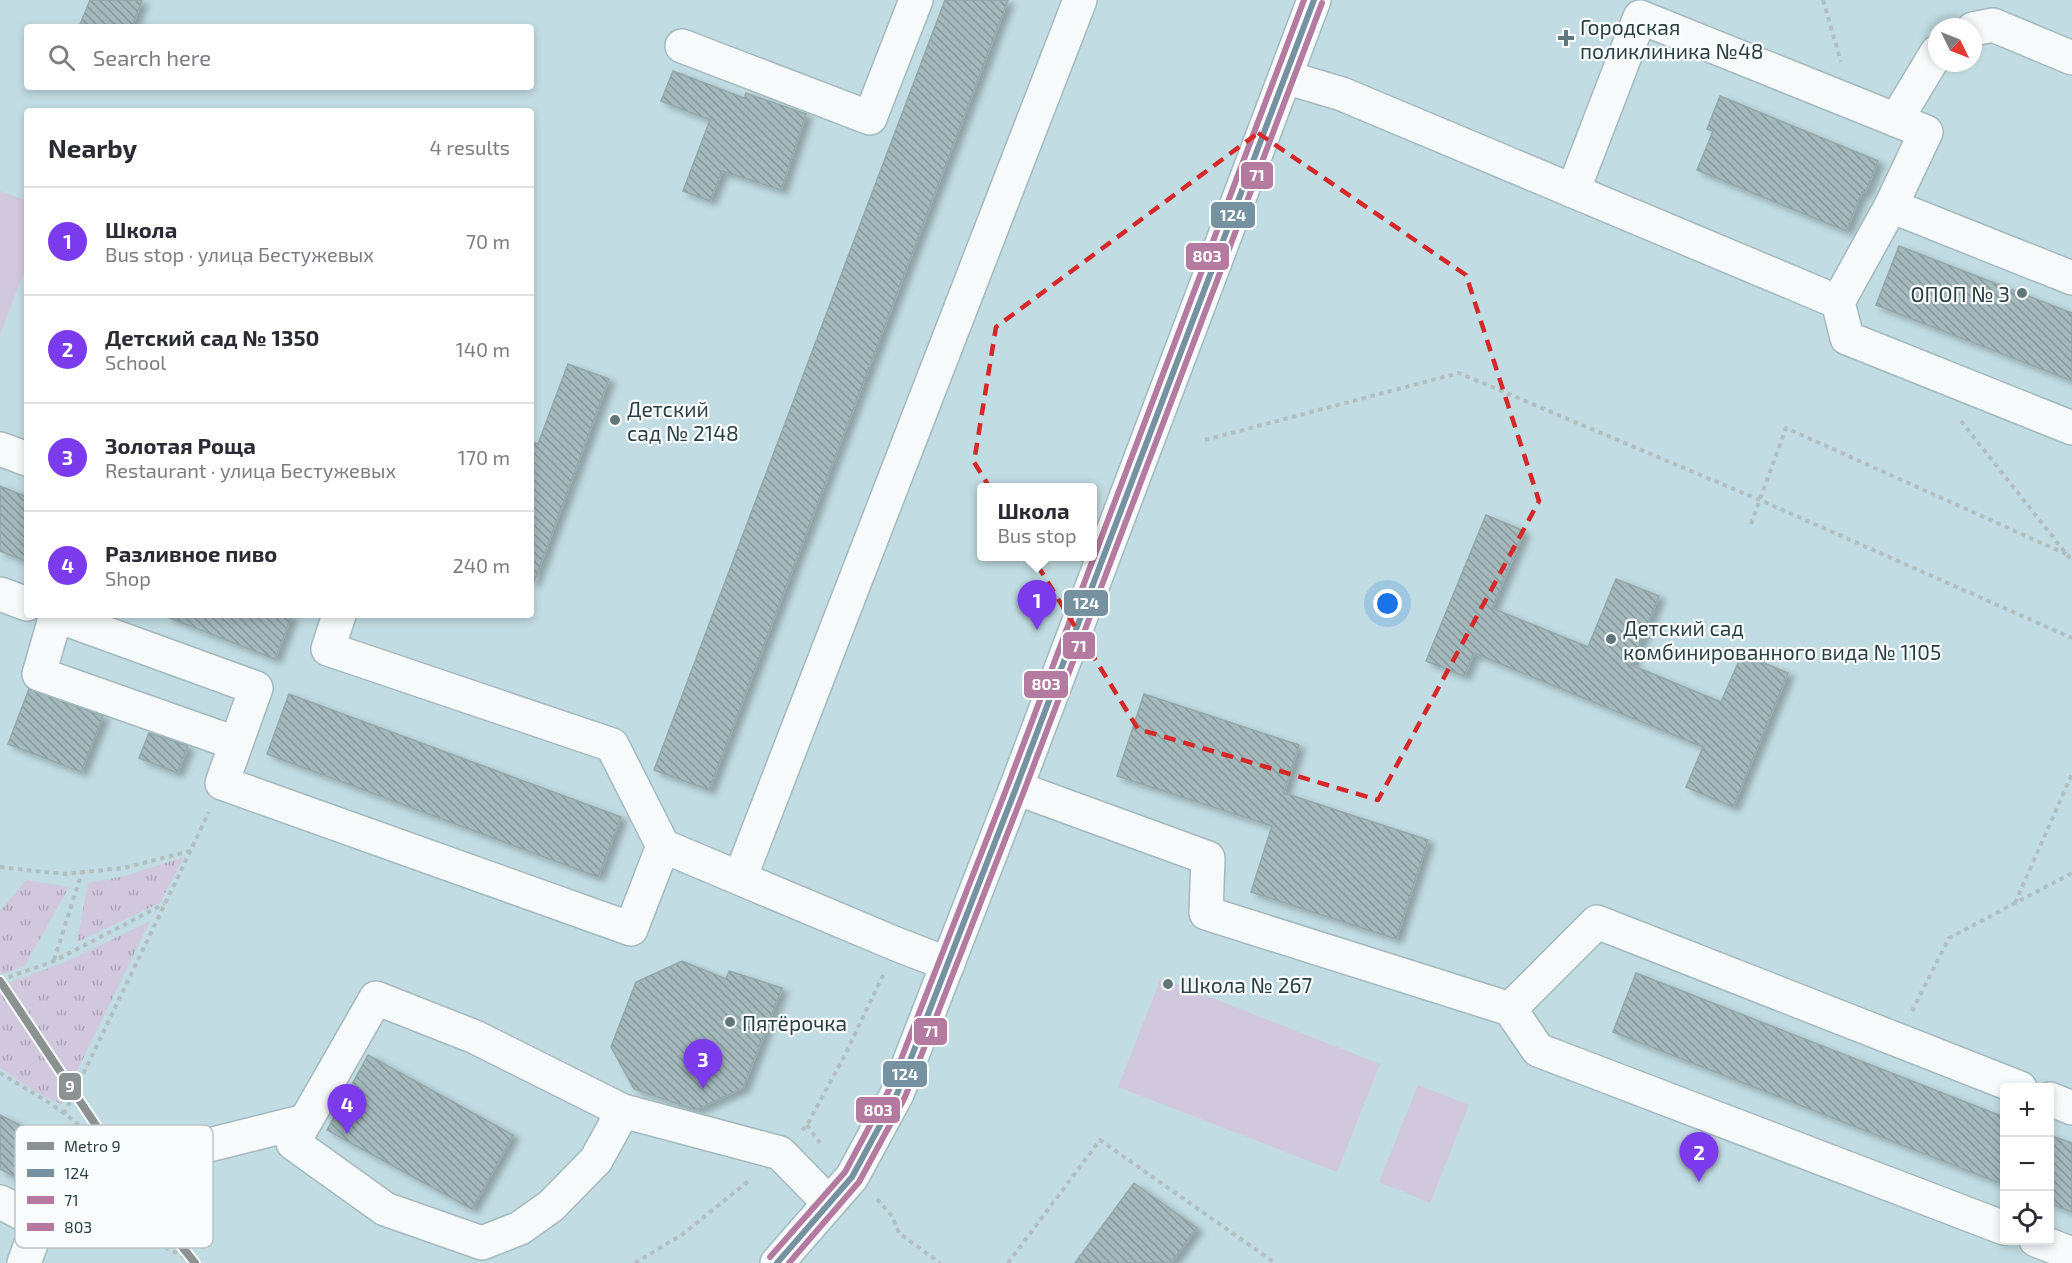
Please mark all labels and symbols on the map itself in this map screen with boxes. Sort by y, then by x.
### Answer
place label: Городская поликлиника №48 [1580,14,1764,63]
north arrow [1928,18,1982,72]
marker: Городская поликлиника №48 [1557,29,1575,47]
line badge: 71 [1240,161,1274,190]
text: 71 [1249,165,1265,184]
line badge: 124 [1210,201,1256,229]
text: 124 [1220,205,1246,224]
line badge: 803 [1185,242,1230,271]
text: 803 [1192,246,1222,265]
place label: ОПОП № 3 [1910,281,2010,306]
marker: ОПОП № 3 [2015,286,2029,300]
place label: Детский сад № 2148 [627,396,739,445]
marker: Детский сад № 2148 [608,413,622,427]
pin: 1 [1018,580,1056,630]
line badge: 124 [1063,589,1109,617]
your location [1373,589,1402,618]
text: 124 [1073,593,1099,612]
place label: Детский сад комбинированного вида № 1105 [1623,615,1941,664]
line badge: 71 [1062,631,1096,660]
marker: Детский сад комбинированного вида № 1105 [1604,632,1618,646]
text: 71 [1071,636,1087,655]
line badge: 803 [1023,670,1069,699]
text: 803 [1031,674,1061,693]
place label: Школа № 267 [1180,972,1313,997]
marker: Школа № 267 [1161,977,1175,991]
place label: Пятёрочка [742,1010,847,1035]
marker: Пятёрочка [723,1015,737,1029]
line badge: 71 [913,1017,948,1046]
text: 71 [923,1021,939,1040]
pin: 3 [684,1040,722,1089]
line badge: 124 [882,1060,928,1088]
text: 124 [892,1064,918,1083]
line badge: 9 [58,1072,82,1101]
text: 9 [65,1076,75,1095]
pin: 4 [328,1084,366,1134]
line badge: 803 [855,1096,901,1124]
text: 803 [863,1100,893,1119]
legend [15,1125,213,1248]
pin: 2 [1680,1132,1718,1182]
text: Metro 9 [64,1136,121,1155]
text: 124 [64,1163,89,1182]
text: 71 [64,1190,79,1209]
text: 803 [64,1217,92,1236]

